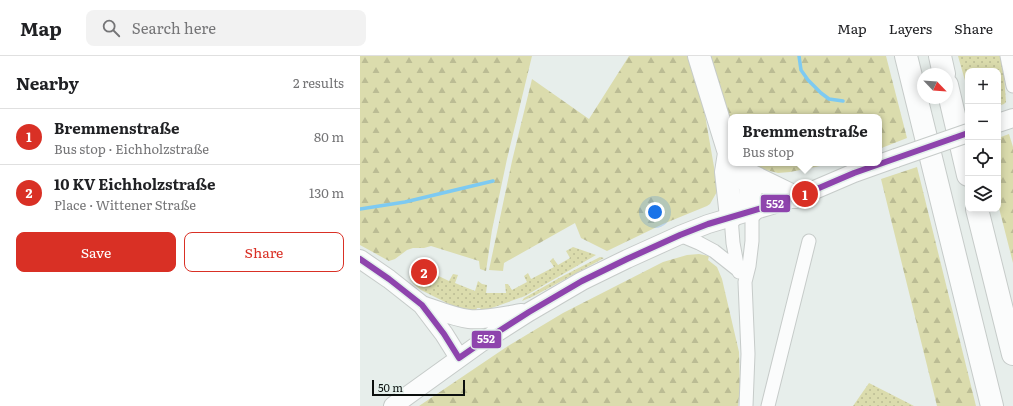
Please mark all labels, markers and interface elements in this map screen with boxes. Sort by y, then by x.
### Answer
search box [86,10,366,46]
text: Map [20,14,62,42]
text: Search here [132,16,216,39]
icon: search [100,17,122,39]
text: Map [837,18,867,38]
text: Layers [889,18,932,38]
text: Share [954,18,993,38]
north arrow [917,68,953,104]
map controls [965,68,1001,212]
button: + [965,68,1001,104]
text: Nearby [16,70,79,95]
text: 2 results [293,73,344,92]
button: − [965,104,1001,140]
popup [728,114,882,166]
text: Bremmenstraße [54,116,179,139]
text: Bremmenstraße [742,119,868,142]
text: 1 [26,127,32,146]
text: 80 m [314,127,344,146]
text: Bus stop · Eichholzstraße [54,139,209,158]
button: locate [965,140,1001,176]
text: Bus stop [742,142,794,161]
text: 10 KV Eichholzstraße [54,172,215,195]
button: layers [965,176,1001,212]
pin: 1 [792,179,818,209]
text: 2 [26,183,32,202]
text: 130 m [309,183,344,202]
line badge: 552 [760,194,791,213]
text: Place · Wittener Straße [54,195,196,214]
text: 552 [766,195,784,211]
your location [645,202,665,222]
button: Save [16,232,176,272]
button: Share [184,232,344,272]
pin: 2 [411,257,437,287]
line badge: 552 [471,330,502,349]
text: 552 [477,330,495,346]
scale bar [372,378,465,397]
text: 50 m [378,379,403,395]

